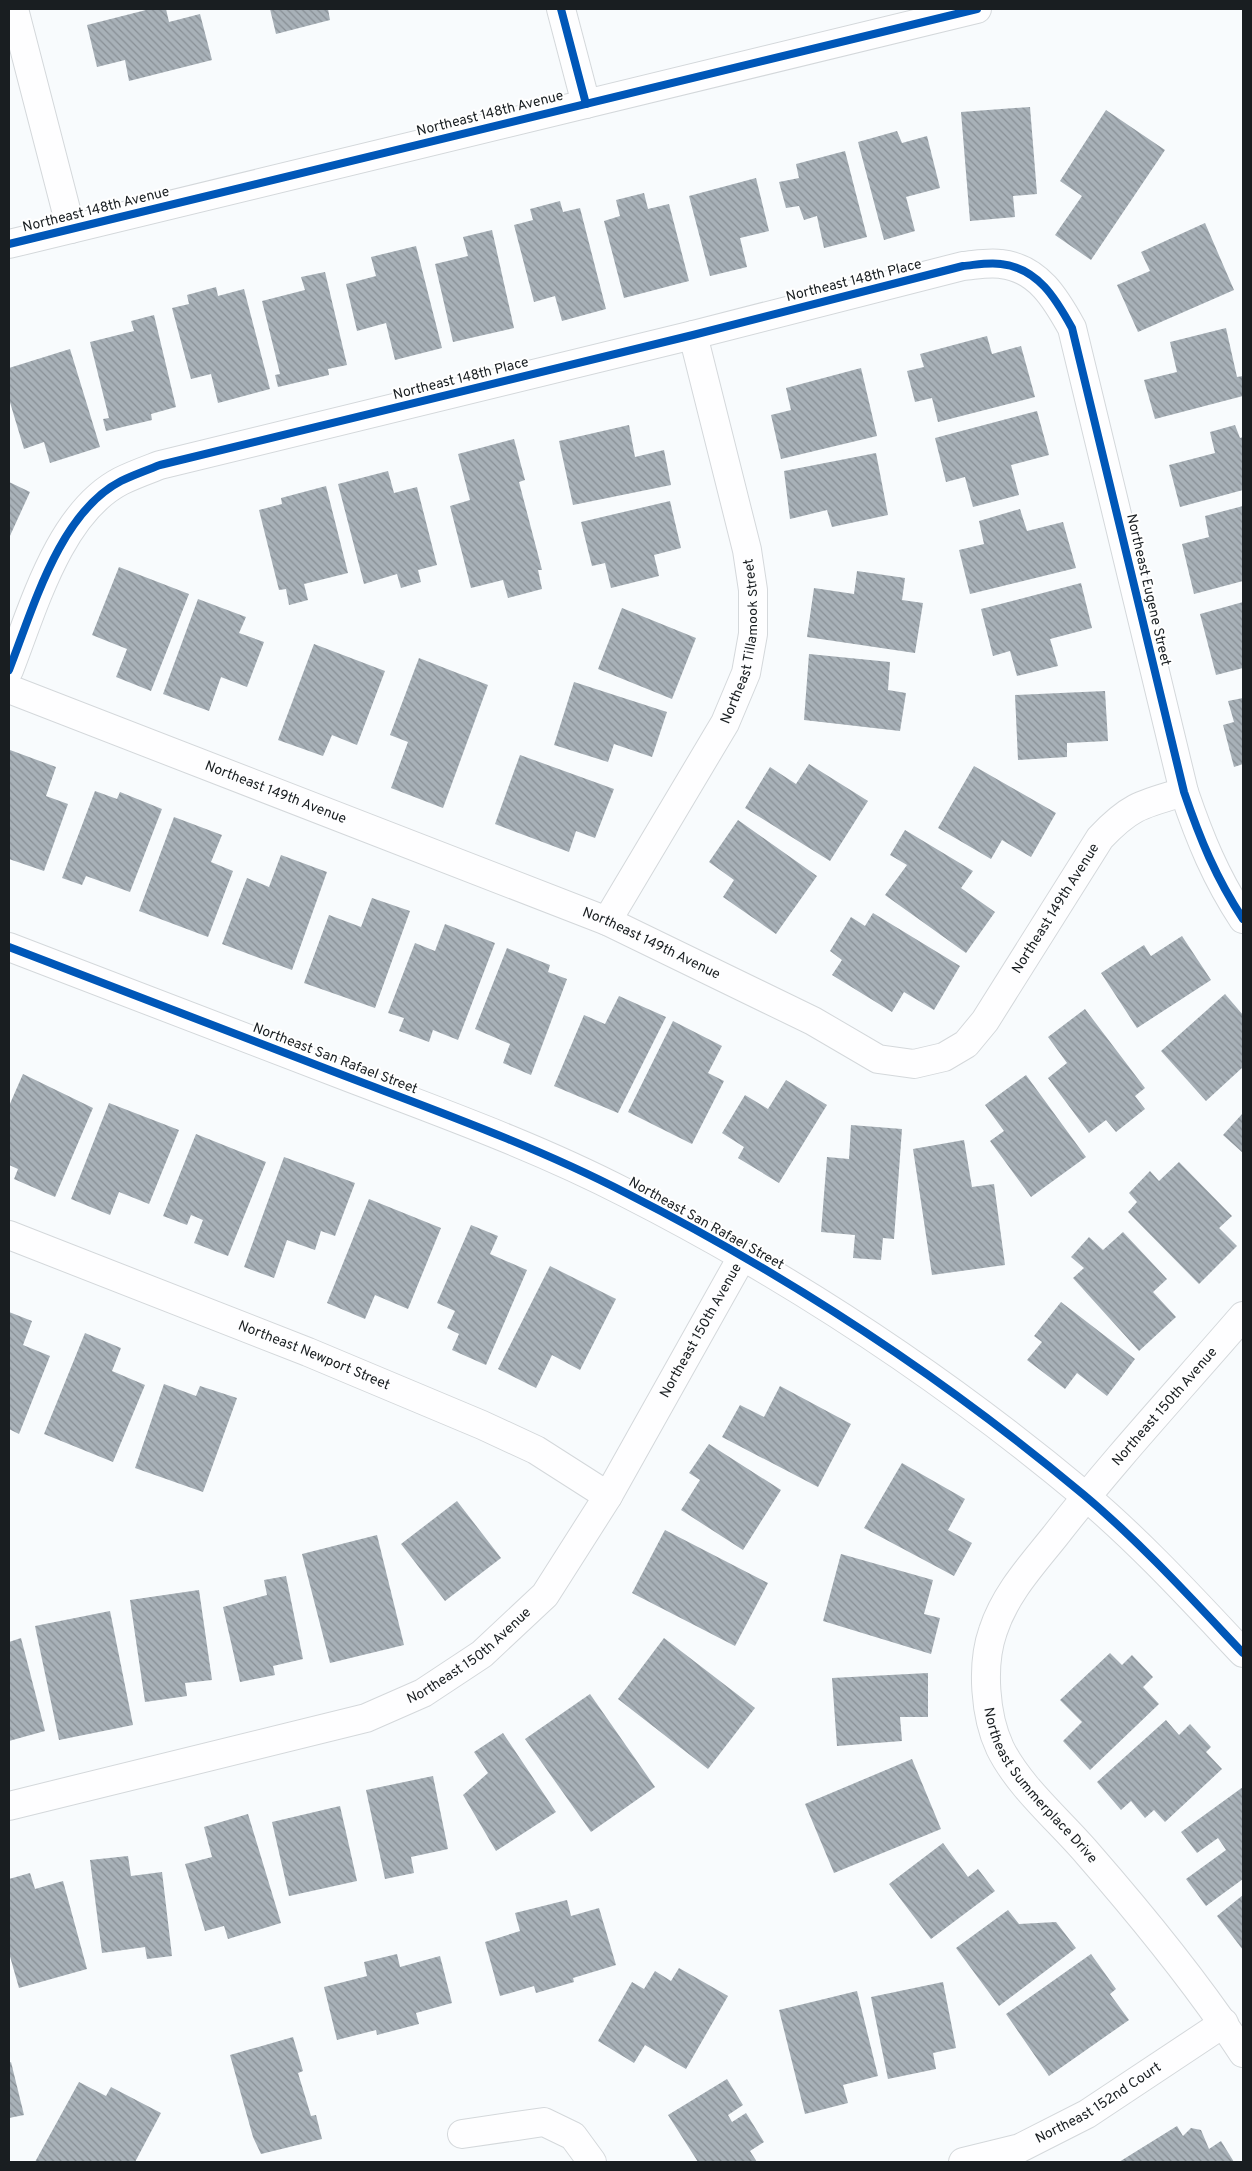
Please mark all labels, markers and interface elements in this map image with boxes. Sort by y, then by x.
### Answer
street label: Northeast 148th Avenue [415,88,565,140]
street label: Northeast 148th Avenue [21,184,171,236]
street label: Northeast 148th Place [784,256,924,306]
street label: Northeast 148th Place [391,354,531,404]
street label: Northeast Eugene Street [1122,512,1174,668]
street label: Northeast Tillamook Street [717,558,762,727]
street label: Northeast 149th Avenue [202,757,349,828]
street label: Northeast 149th Avenue [1008,840,1103,977]
street label: Northeast 149th Avenue [580,904,723,983]
street label: Northeast San Rafael Street [250,1020,420,1098]
street label: Northeast San Rafael Street [625,1174,787,1274]
street label: Northeast 150th Avenue [656,1260,745,1401]
street label: Northeast Newport Street [236,1317,393,1394]
street label: Northeast 150th Avenue [1109,1344,1221,1470]
street label: Northeast 150th Avenue [404,1604,535,1708]
street label: Northeast Summerplace Drive [980,1706,1101,1867]
street label: Northeast 152nd Court [1033,2059,1164,2147]

